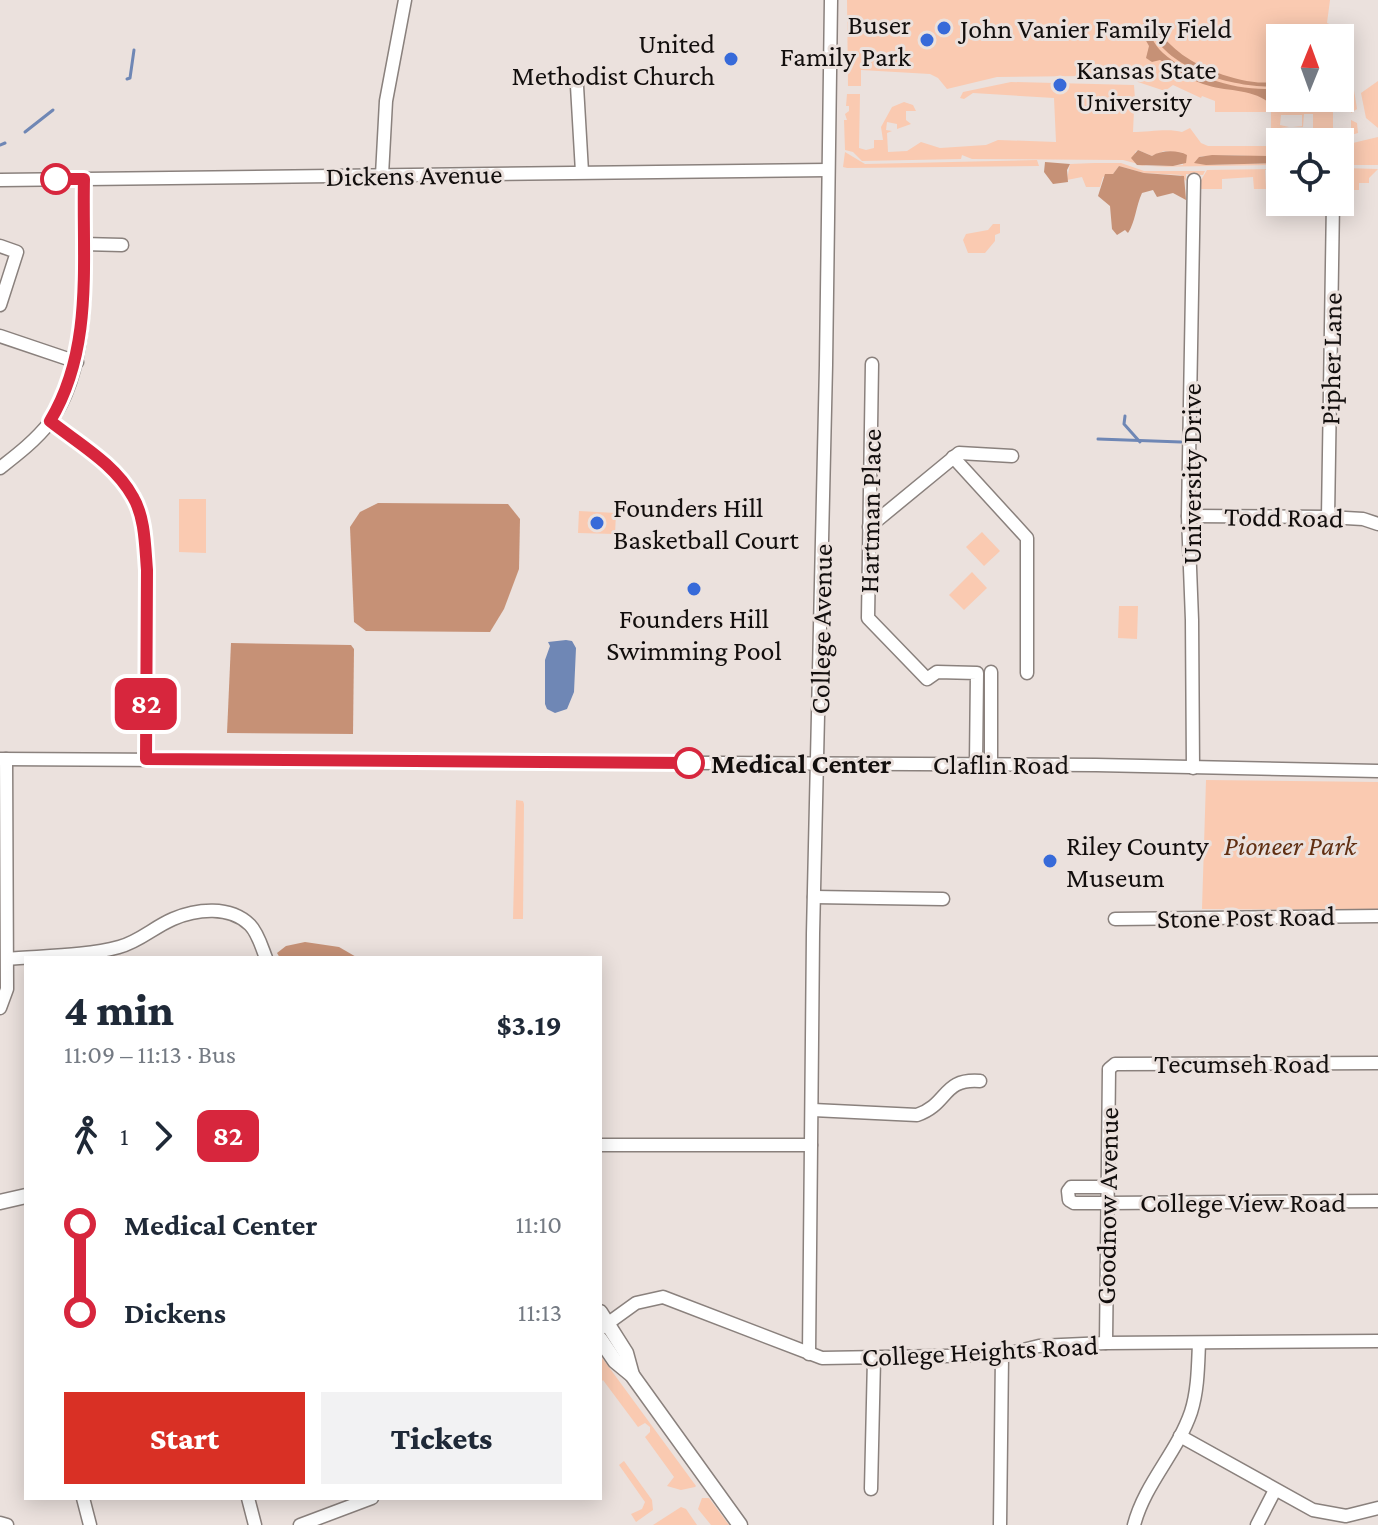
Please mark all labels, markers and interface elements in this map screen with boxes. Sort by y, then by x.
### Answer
place label: Buser Family Park [780,9,912,72]
place label: John Vanier Family Field [957,13,1232,44]
marker: John Vanier Family Field [935,19,953,37]
north arrow [1266,24,1354,112]
map controls [1266,24,1354,216]
place label: United Methodist Church [511,28,715,91]
marker: Buser Family Park [918,31,936,49]
marker: United Methodist Church [722,50,740,68]
place label: Kansas State University [1076,54,1217,117]
marker: Kansas State University [1051,76,1069,94]
button: locate [1266,128,1354,216]
street label: Dickens Avenue [325,158,503,192]
unlabelled marker [41,164,71,194]
street label: Pipher Lane [1314,292,1348,426]
street label: University Drive [1176,383,1207,565]
street label: Hartman Place [853,428,887,594]
place label: Founders Hill Basketball Court [613,492,799,555]
street label: Todd Road [1224,500,1344,534]
marker: Founders Hill Basketball Court [588,514,606,532]
street label: College Avenue [804,543,838,715]
marker: Founders Hill Swimming Pool [685,580,703,598]
place label: Founders Hill Swimming Pool [606,603,782,666]
line badge: 82 [110,678,182,730]
text: 82 [131,688,161,719]
marker: Medical Center [674,748,704,778]
place label: Medical Center [711,748,892,779]
street label: Claflin Road [933,749,1069,780]
place label: Riley County Museum [1066,830,1210,893]
park label: Pioneer Park [1224,830,1358,861]
marker: Riley County Museum [1041,852,1059,870]
street label: Stone Post Road [1157,900,1336,934]
text: 4 min [64,986,174,1034]
text: $3.19 [497,1008,562,1041]
text: 11:09 – 11:13 · Bus [64,1040,236,1069]
street label: Tecumseh Road [1154,1048,1330,1079]
street label: Goodnow Avenue [1090,1107,1124,1305]
icon: walk [64,1114,108,1158]
icon: forward [141,1114,185,1158]
text: 82 [213,1120,243,1151]
text: 1 [120,1122,129,1151]
street label: College View Road [1140,1187,1346,1218]
text: Medical Center [124,1208,317,1241]
text: 11:10 [515,1210,562,1239]
text: Dickens [124,1296,226,1329]
text: 11:13 [518,1298,562,1327]
street label: College Heights Road [861,1329,1099,1373]
button: Start [64,1392,305,1484]
button: Tickets [321,1392,562,1484]

